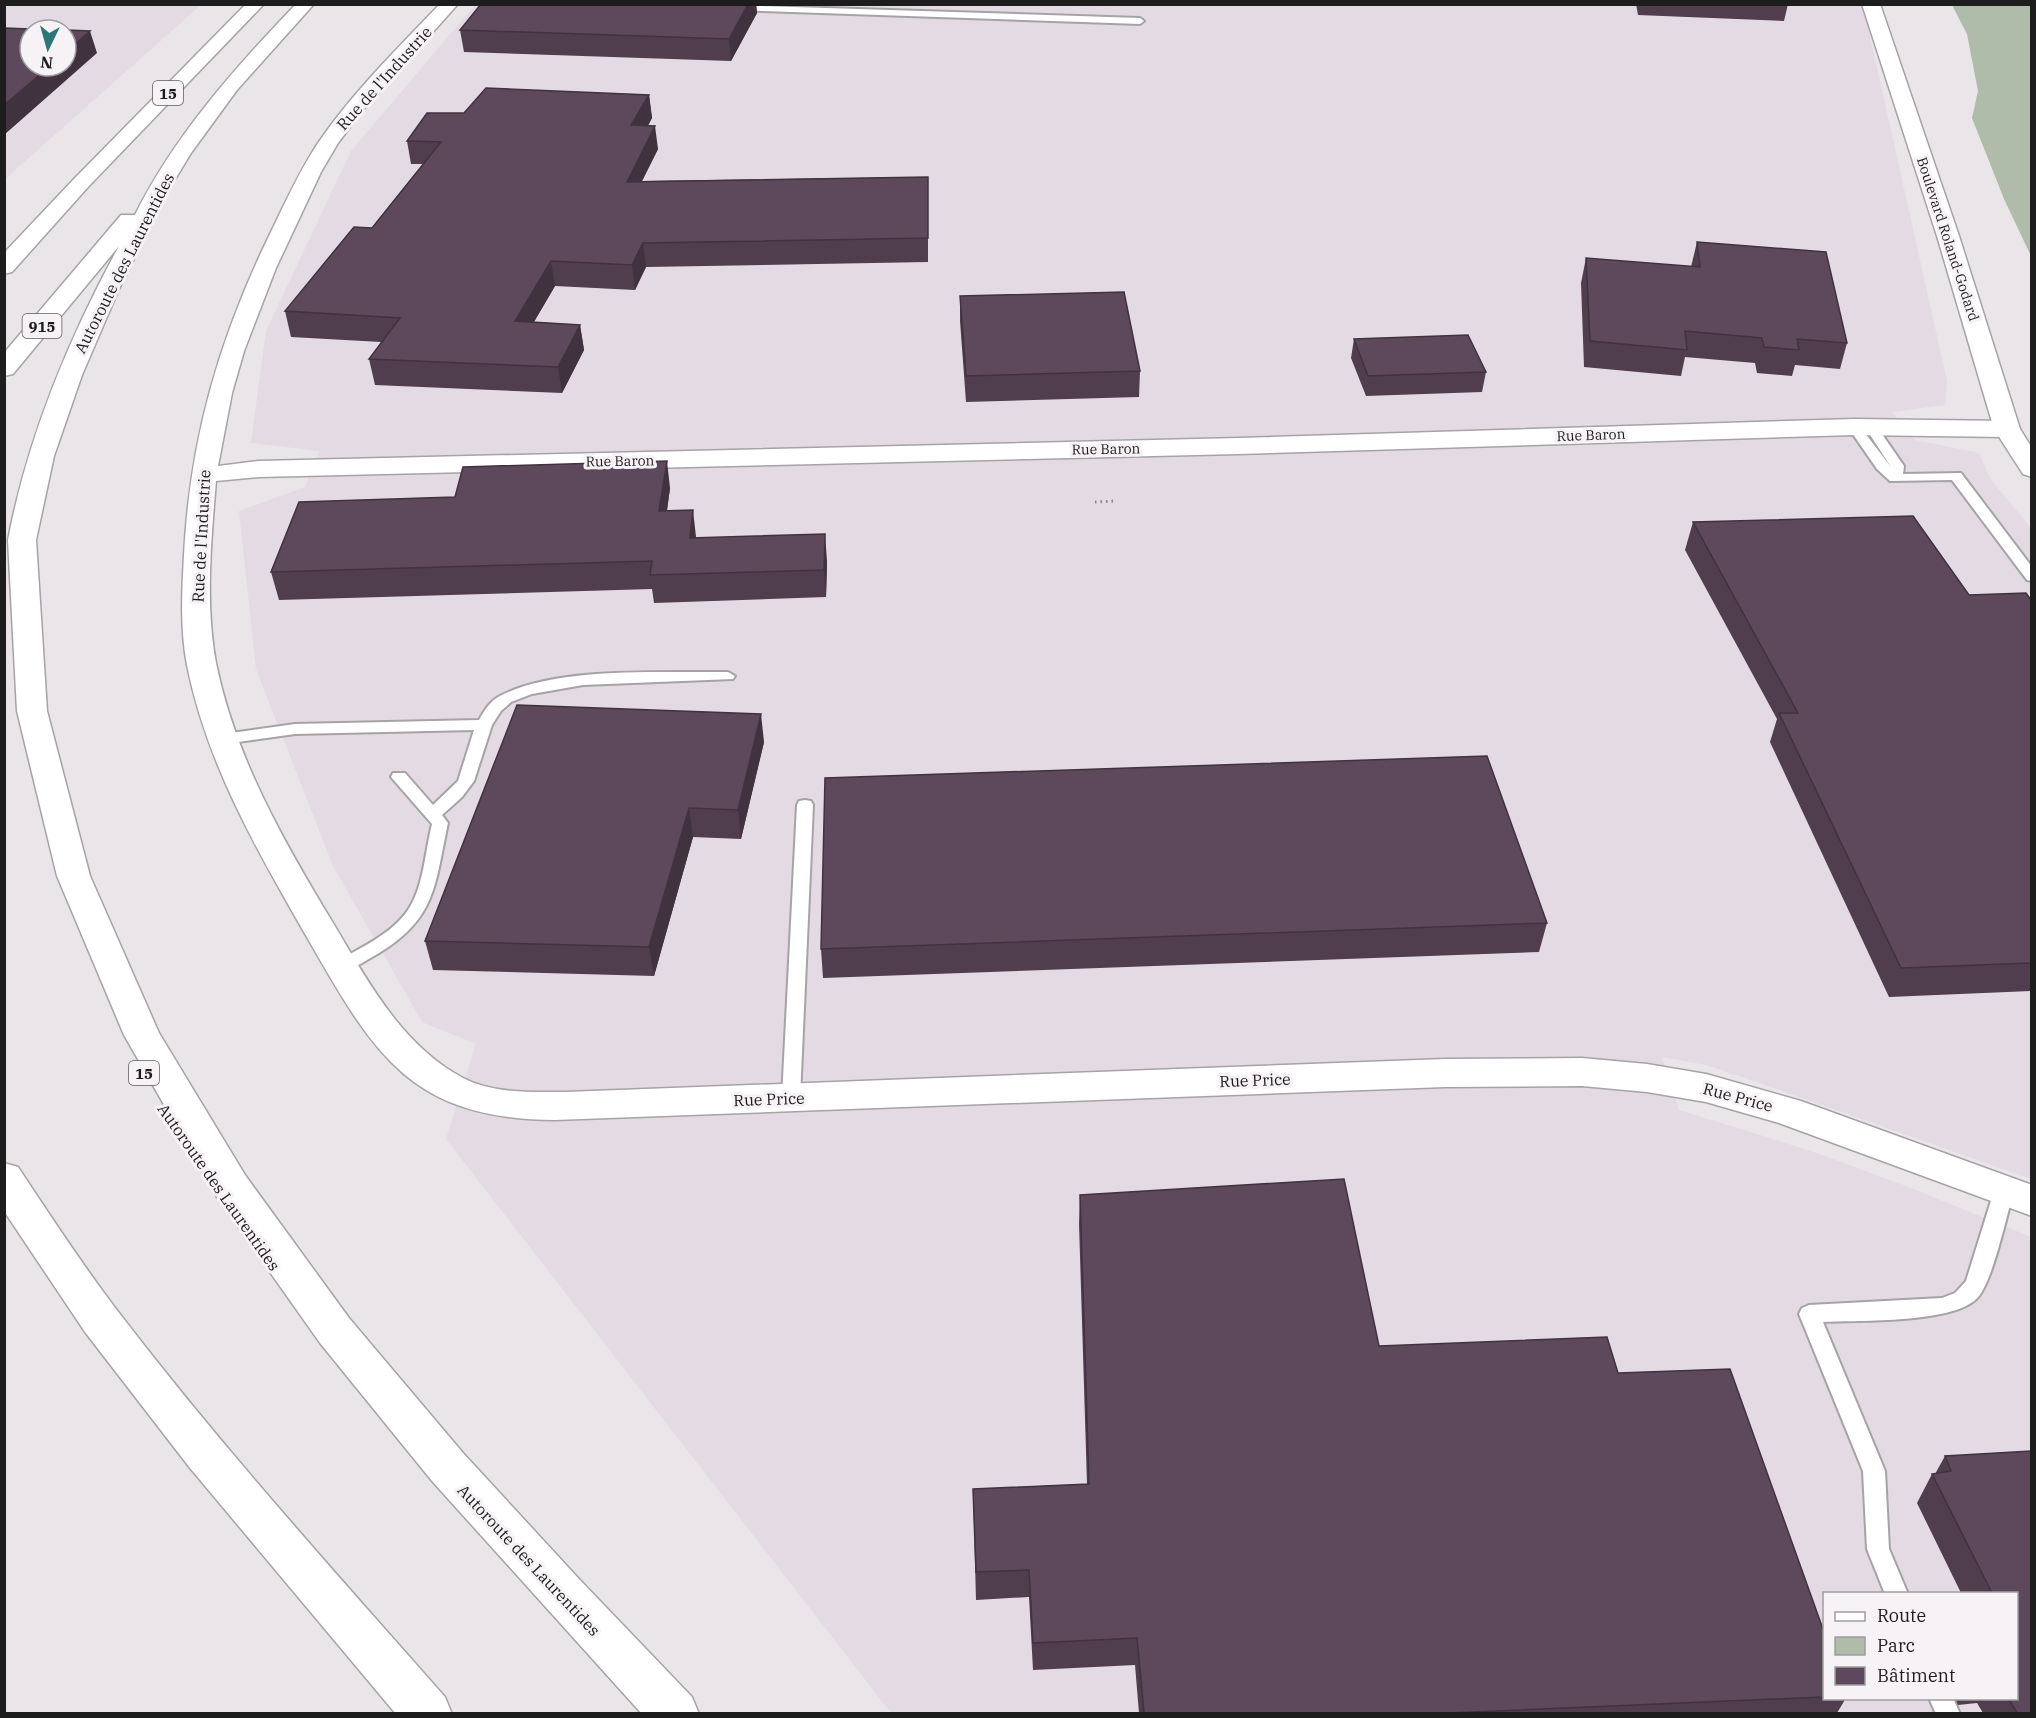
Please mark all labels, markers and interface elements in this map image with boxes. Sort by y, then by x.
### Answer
north arrow [18,18,78,78]
street label: Rue de l'Industrie [332,22,436,134]
text: N [40,52,54,73]
road number: 15 [153,81,183,105]
street label: Boulevard Roland-Godard [1913,155,1983,324]
street label: Autoroute des Laurentides [70,169,178,357]
road number: 915 [22,314,62,338]
street label: Rue Baron [1556,425,1626,445]
street label: Rue Baron [1071,439,1141,459]
street label: Rue Baron [585,451,655,471]
street label: Rue de l'Industrie [188,469,214,603]
road number: 15 [129,1061,159,1085]
street label: Rue Price [1219,1069,1291,1091]
street label: Rue Price [1701,1078,1775,1116]
street label: Rue Price [733,1088,805,1110]
street label: Autoroute des Laurentides [154,1099,284,1275]
street label: Autoroute des Laurentides [454,1480,604,1640]
legend [1823,1592,2018,1700]
text: Route [1877,1604,1926,1627]
text: Parc [1877,1634,1915,1657]
text: Bâtiment [1877,1664,1955,1687]

